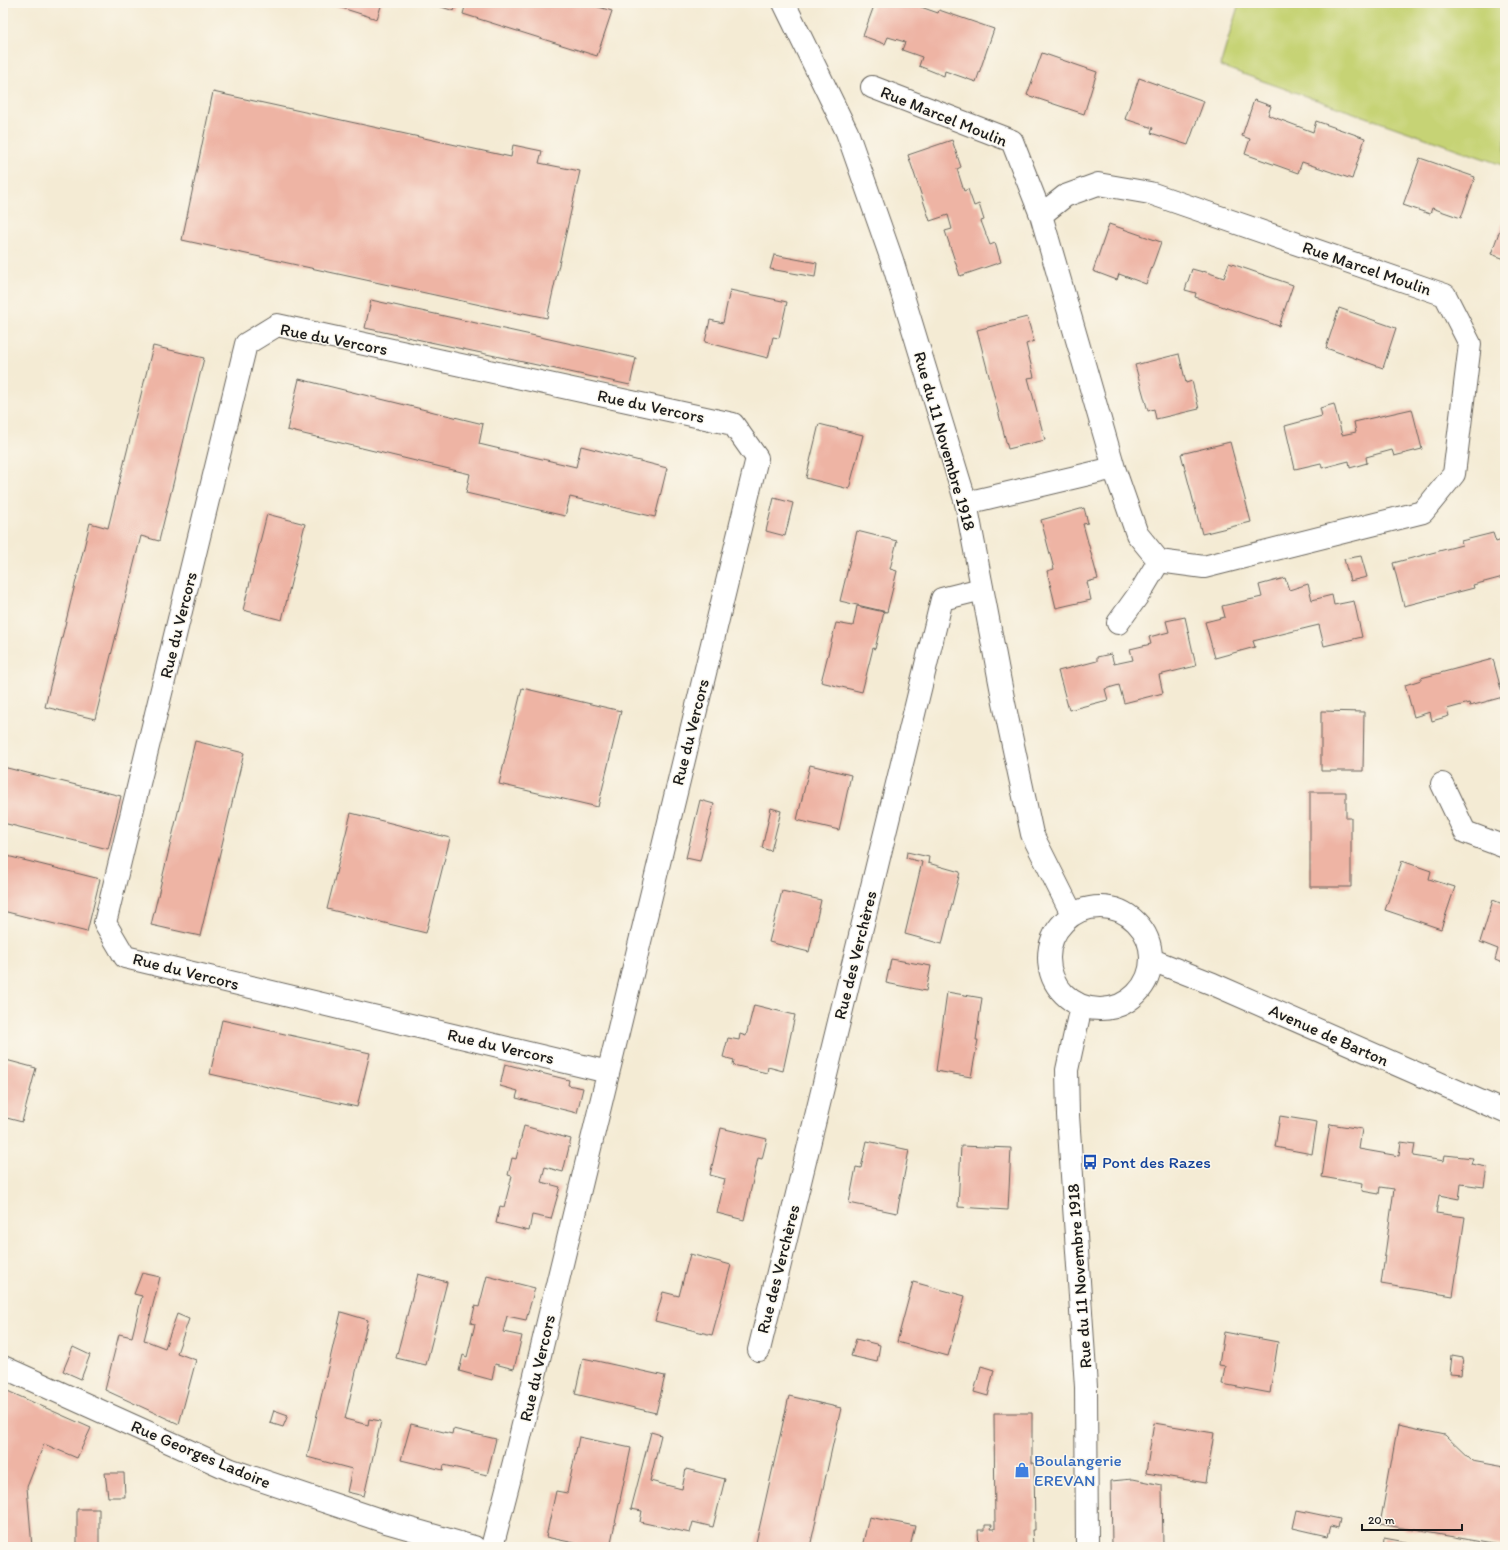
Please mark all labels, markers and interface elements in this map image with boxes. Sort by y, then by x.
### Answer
street label: Rue Marcel Moulin [878,81,1010,151]
street label: Rue Marcel Moulin [1300,237,1434,299]
street label: Rue du Vercors [279,319,389,359]
street label: Rue du 11 Novembre 1918 [910,349,980,533]
street label: Rue du Vercors [596,385,706,427]
street label: Rue du Vercors [155,570,201,680]
street label: Rue du Vercors [667,677,713,787]
street label: Rue des Verchères [829,889,881,1021]
street label: Rue du Vercors [131,948,241,994]
street label: Avenue de Barton [1266,1000,1392,1070]
street label: Rue du Vercors [446,1024,556,1068]
place label: Pont des Razes [1102,1152,1211,1172]
bus stop icon: Pont des Razes [1081,1153,1099,1171]
street label: Rue du 11 Novembre 1918 [1063,1183,1095,1369]
street label: Rue des Verchères [752,1203,804,1335]
street label: Rue du Vercors [515,1313,559,1423]
street label: Rue Georges Ladoire [128,1416,274,1492]
place label: Boulangerie EREVAN [1034,1450,1122,1490]
shop icon: Boulangerie EREVAN [1013,1461,1031,1479]
scale bar [1362,1506,1462,1532]
text: 20 m [1368,1513,1395,1527]

